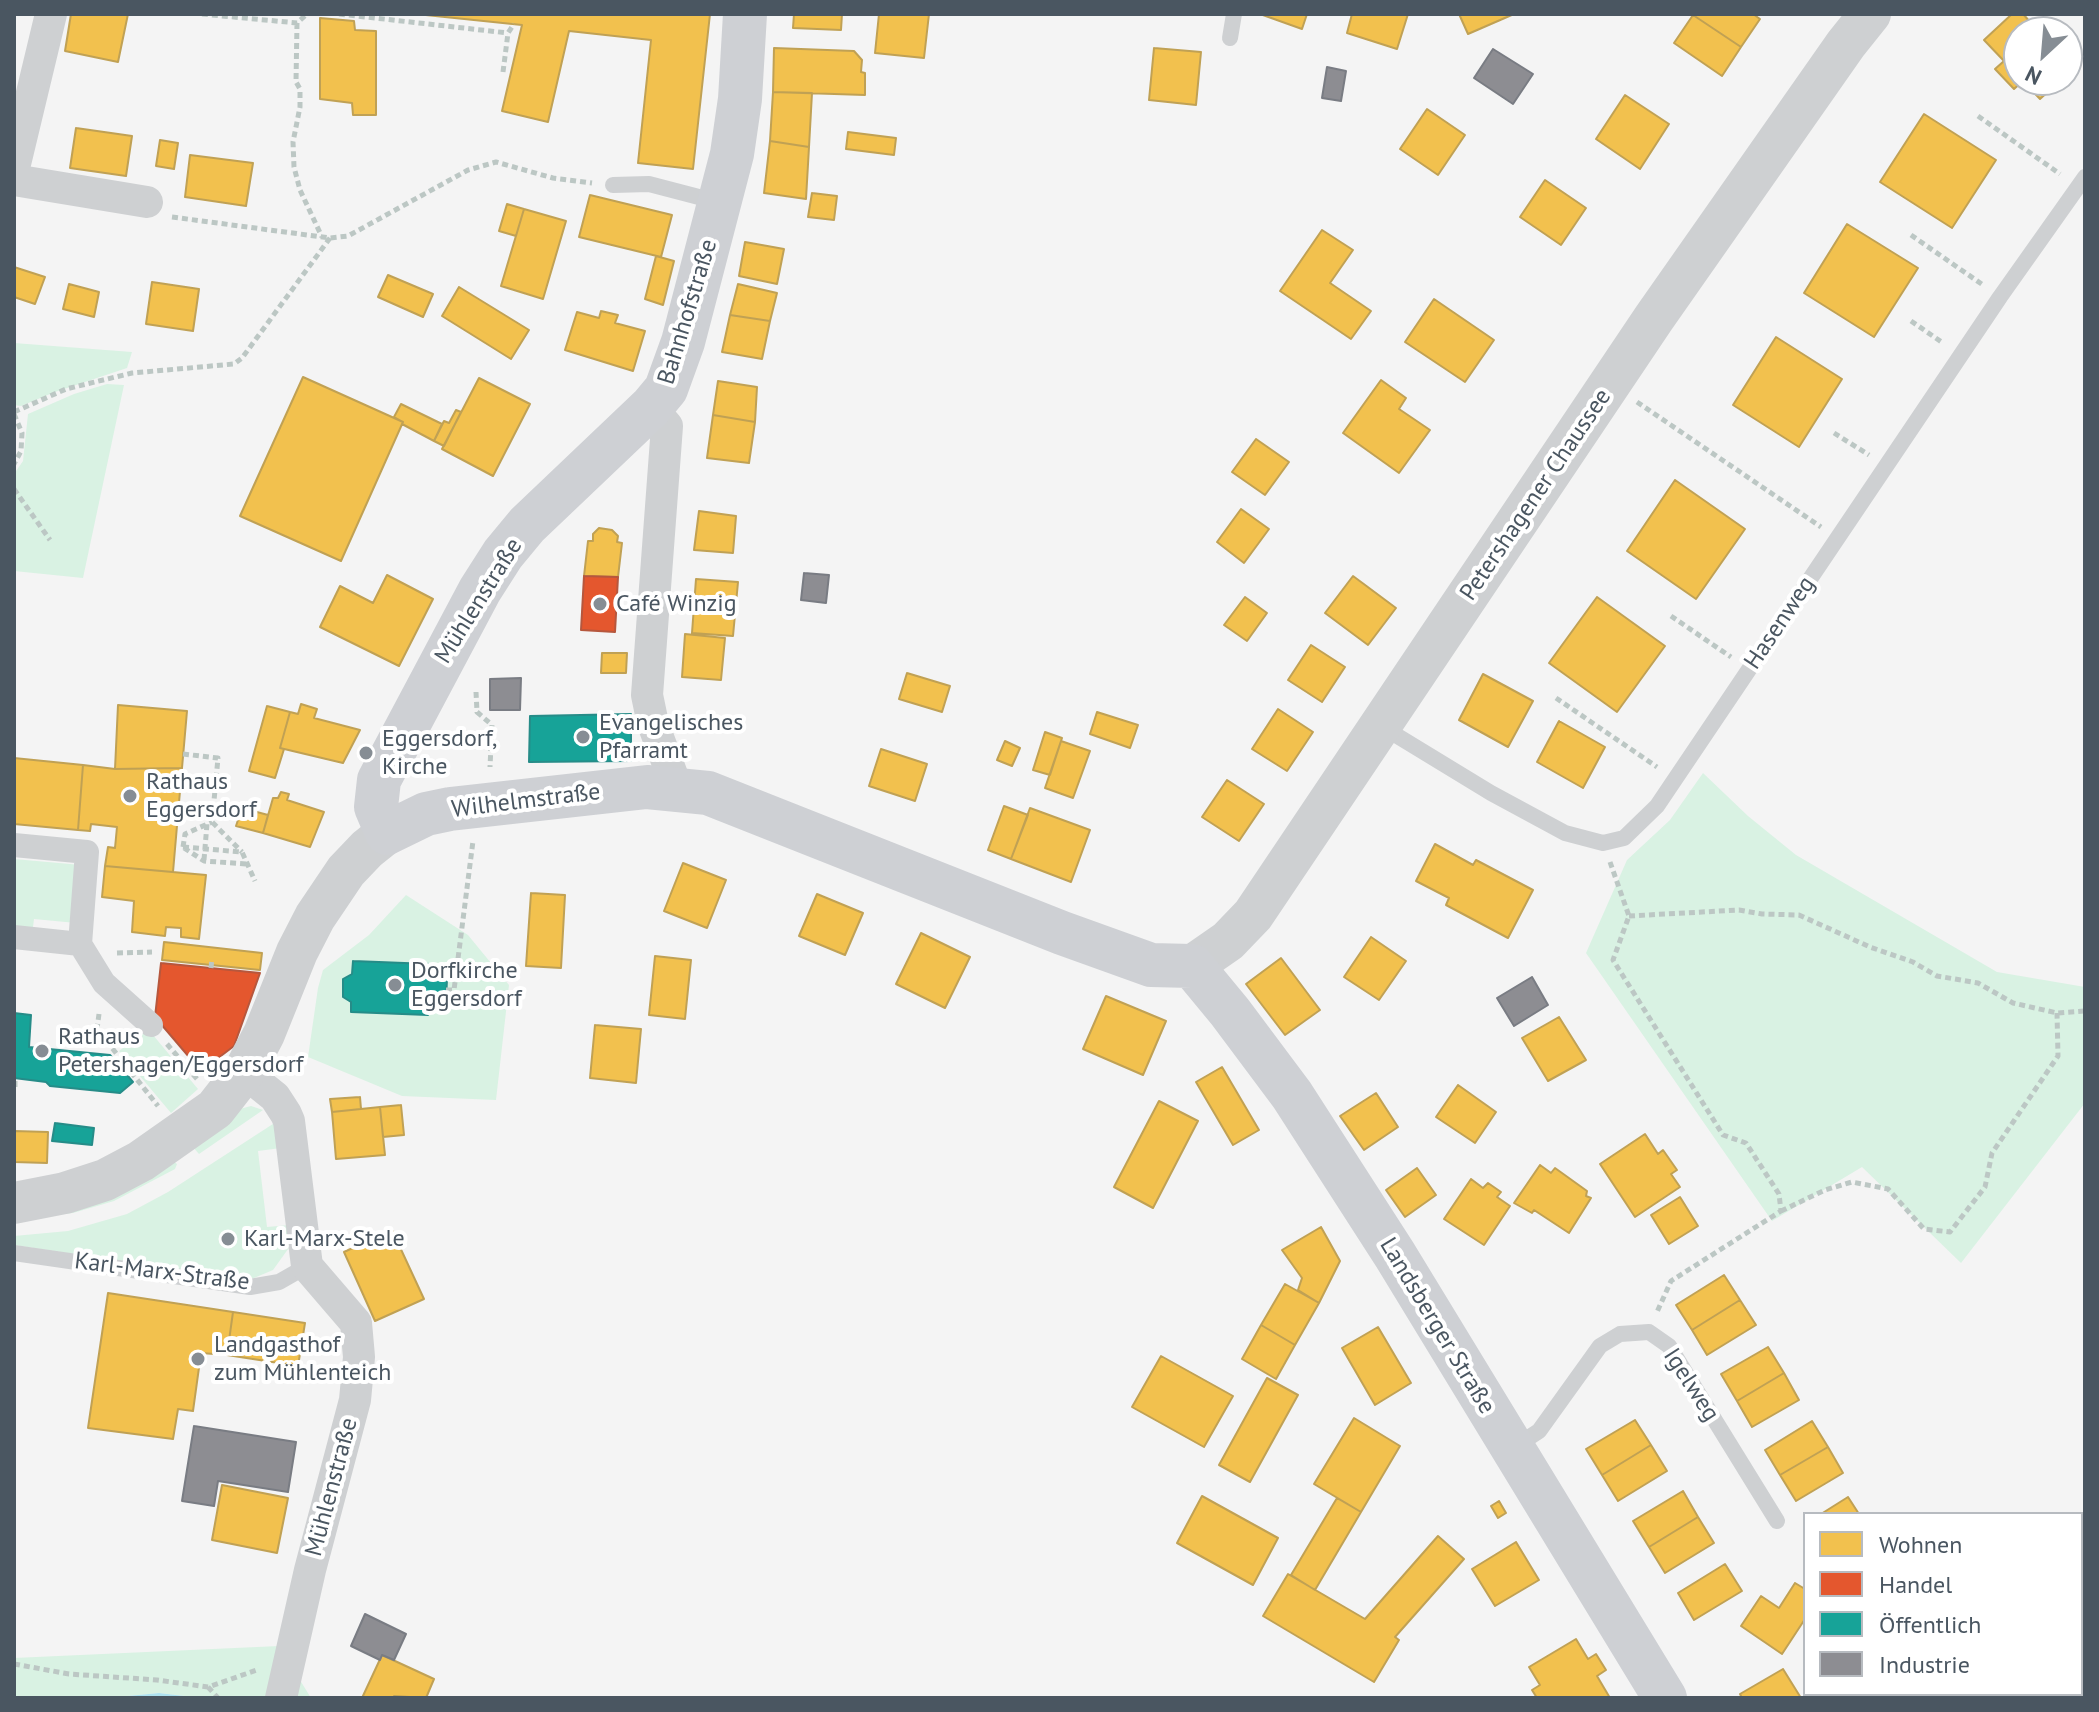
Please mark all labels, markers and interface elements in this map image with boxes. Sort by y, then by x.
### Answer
north arrow [2003,16,2083,96]
text: N [2021,60,2046,92]
street label: Bahnhofstraße [652,236,724,388]
street label: Petershagener Chaussee [1454,384,1618,606]
street label: Mühlenstraße [429,533,529,669]
street label: Hasenweg [1739,571,1821,675]
place label: Café Winzig [616,590,737,618]
marker: Café Winzig [591,595,609,613]
place label: Evangelisches Pfarramt [599,709,743,765]
place label: Eggersdorf, Kirche [382,725,498,781]
marker: Evangelisches Pfarramt [574,728,592,746]
marker: Eggersdorf, Kirche [357,744,375,762]
place label: Rathaus Eggersdorf [146,768,257,824]
street label: Wilhelmstraße [450,778,602,824]
marker: Rathaus Eggersdorf [121,787,139,805]
place label: Dorfkirche Eggersdorf [411,957,522,1013]
marker: Dorfkirche Eggersdorf [386,976,404,994]
place label: Rathaus Petershagen/Eggersdorf [58,1023,303,1079]
marker: Rathaus Petershagen/Eggersdorf [33,1042,51,1060]
place label: Karl-Marx-Stele [244,1225,405,1253]
marker: Karl-Marx-Stele [219,1230,237,1248]
street label: Landsberger Straße [1373,1233,1501,1419]
street label: Karl-Marx-Straße [73,1247,251,1297]
place label: Landgasthof zum Mühlenteich [214,1331,391,1387]
street label: Igelweg [1657,1343,1725,1427]
marker: Landgasthof zum Mühlenteich [189,1350,207,1368]
street label: Mühlenstraße [300,1415,364,1559]
legend [1803,1512,2083,1696]
text: Wohnen [1879,1529,1962,1560]
text: Handel [1879,1569,1952,1600]
text: Öffentlich [1879,1609,1981,1640]
text: Industrie [1879,1649,1970,1680]

